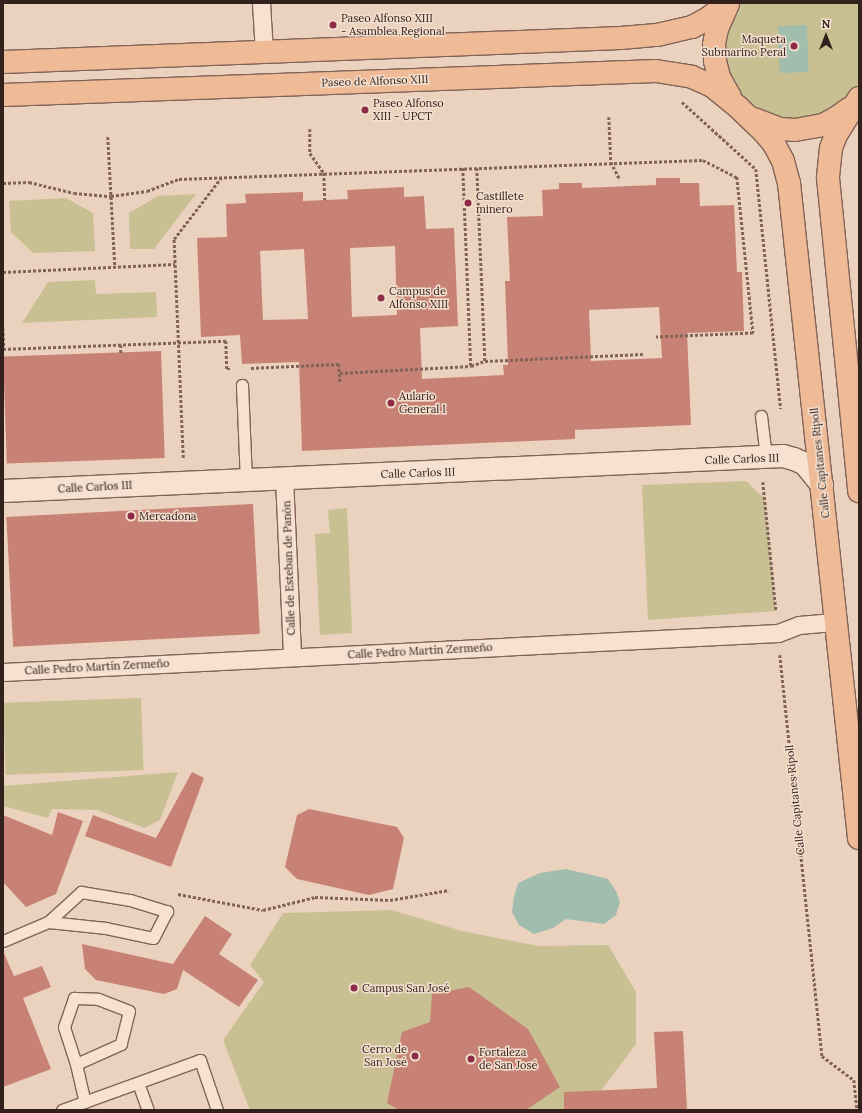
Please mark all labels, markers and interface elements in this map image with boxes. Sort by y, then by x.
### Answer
place label: Paseo Alfonso XIII - Asamblea Regional [341,12,445,38]
north arrow [806,16,846,56]
text: N [822,17,830,31]
marker: Paseo Alfonso XIII - Asamblea Regional [328,20,338,30]
place label: Maqueta Submarino Peral [702,33,786,59]
marker: Maqueta Submarino Peral [789,41,799,51]
street label: Paseo de Alfonso XIII [321,73,429,89]
place label: Paseo Alfonso XIII - UPCT [373,97,444,123]
marker: Paseo Alfonso XIII - UPCT [360,105,370,115]
place label: Castillete minero [476,190,524,216]
marker: Castillete minero [463,198,473,208]
place label: Campus de Alfonso XIII [389,285,448,311]
marker: Campus de Alfonso XIII [376,293,386,303]
place label: Aulario General I [399,390,446,416]
marker: Aulario General I [386,398,396,408]
street label: Calle Capitanes Ripoll [808,407,832,519]
street label: Calle Carlos III [704,451,780,467]
street label: Calle Carlos III [380,465,456,481]
street label: Calle Carlos III [57,478,133,496]
street label: Calle de Esteban de Panón [280,500,298,636]
place label: Mercadona [139,509,197,523]
marker: Mercadona [126,511,136,521]
street label: Calle Pedro Martín Zermeño [347,641,493,661]
street label: Calle Pedro Martín Zermeño [24,657,170,677]
street label: Calle Capitanes Ripoll [783,744,807,856]
place label: Campus San José [362,981,449,995]
marker: Campus San José [349,983,359,993]
place label: Cerro de San José [362,1043,407,1069]
place label: Fortaleza de San José [479,1046,537,1072]
marker: Cerro de San José [410,1051,420,1061]
marker: Fortaleza de San José [466,1054,476,1064]

